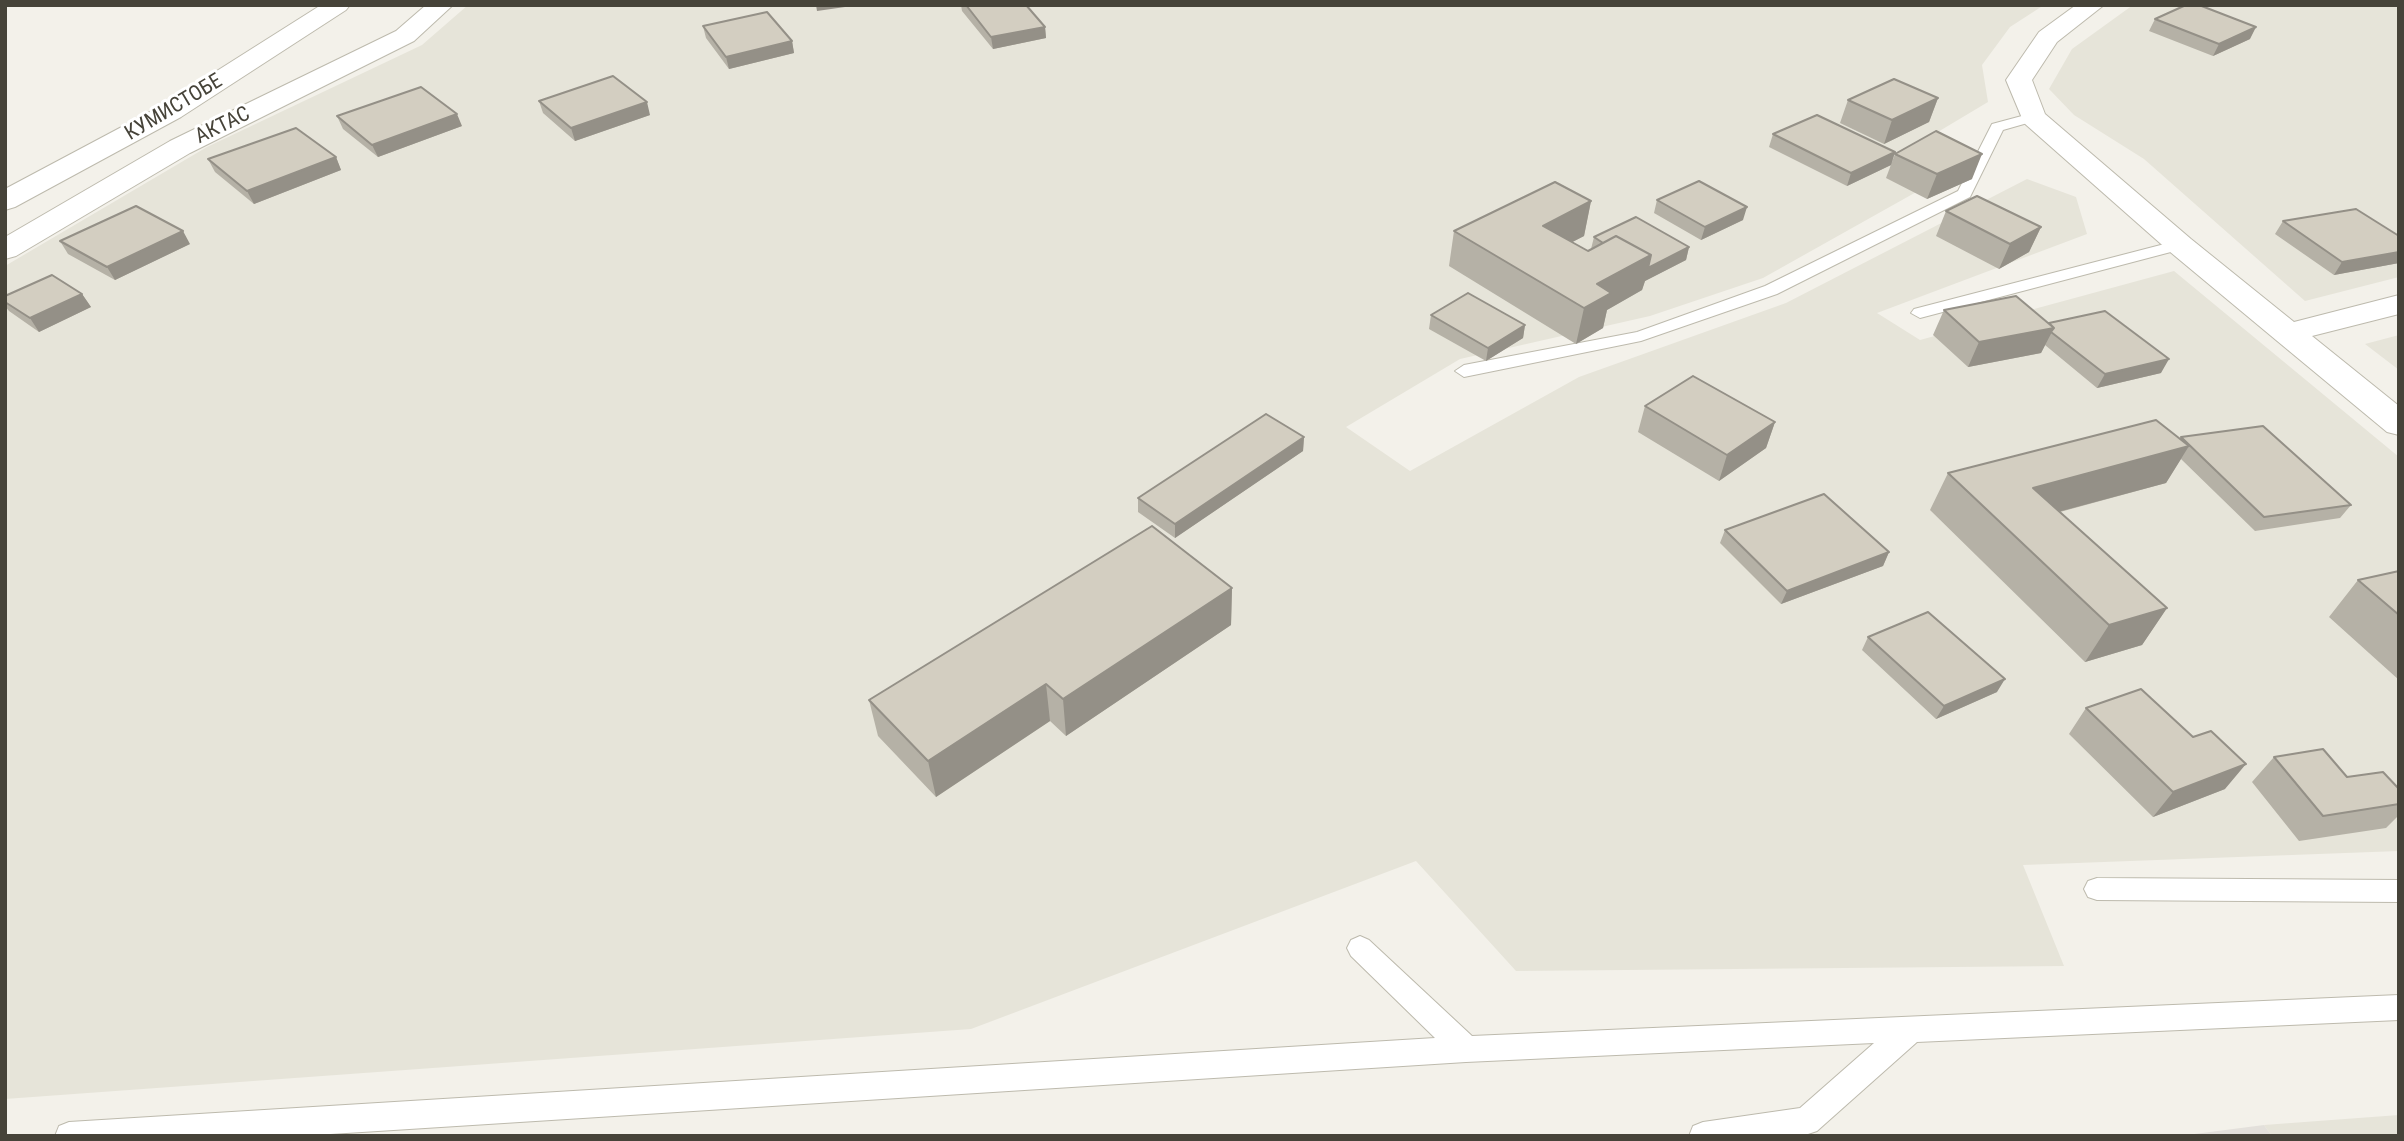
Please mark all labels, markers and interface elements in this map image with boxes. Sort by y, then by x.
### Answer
street label: КУМИСТОБЕ [121,69,227,147]
street label: АКТАС [191,102,255,150]

